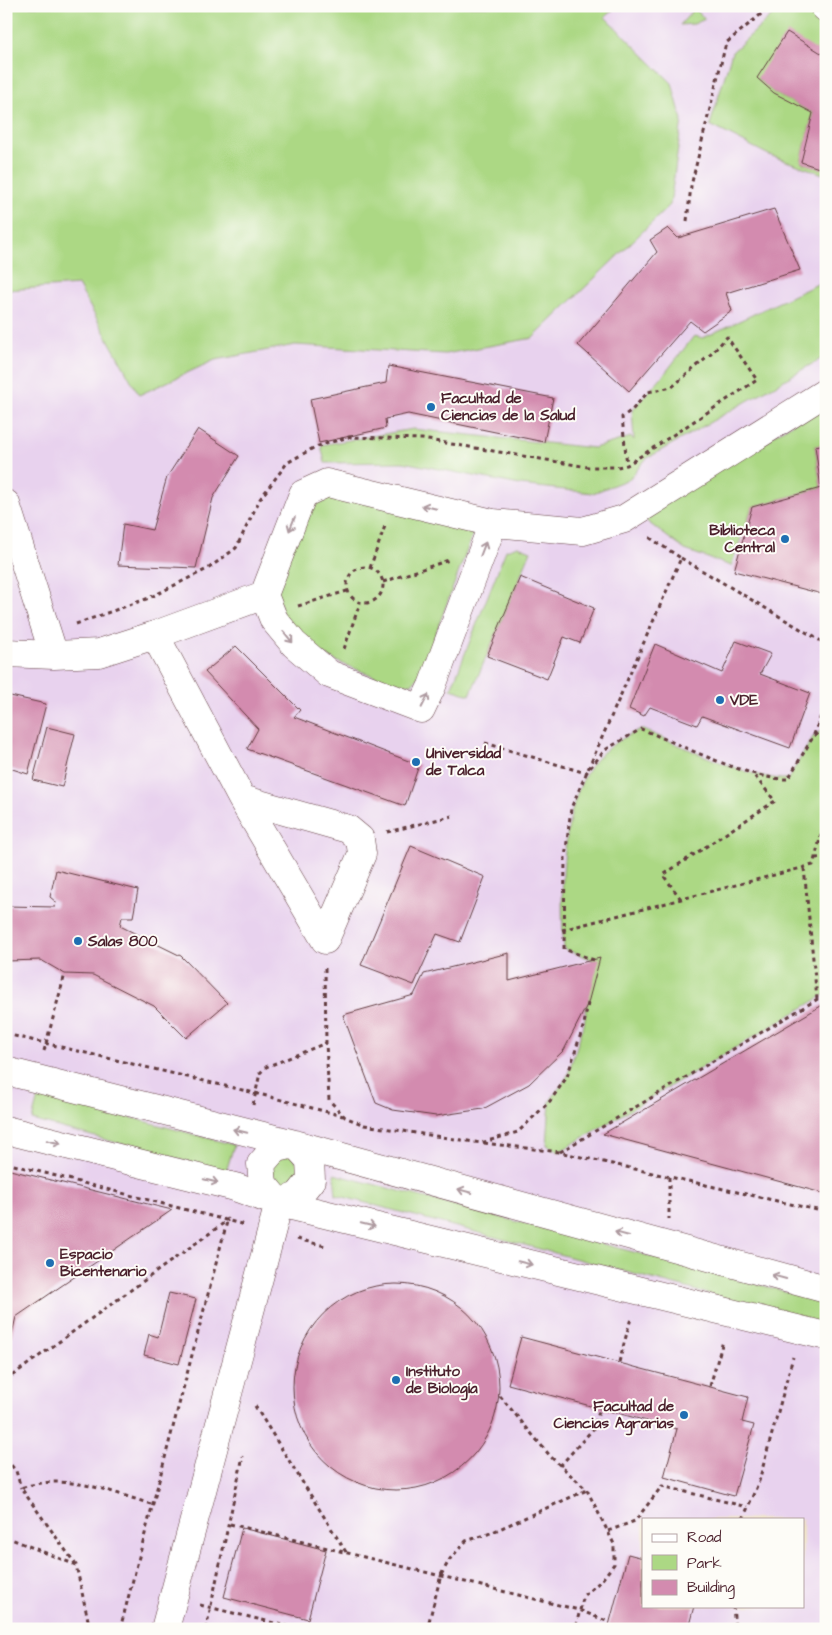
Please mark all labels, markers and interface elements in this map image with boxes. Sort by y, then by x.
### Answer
place label: Facultad de Ciencias de la Salud [441,388,575,426]
marker: Facultad de Ciencias de la Salud [425,401,437,413]
one-way arrow [421,502,437,511]
one-way arrow [287,516,296,531]
place label: Biblioteca Central [709,520,776,558]
marker: Biblioteca Central [779,533,791,545]
one-way arrow [479,542,488,557]
one-way arrow [282,630,293,643]
place label: VDE [729,690,758,711]
one-way arrow [421,694,430,709]
marker: VDE [714,694,726,706]
place label: Universidad de Talca [425,743,501,781]
marker: Universidad de Talca [410,756,422,768]
place label: Salas 800 [87,931,158,952]
marker: Salas 800 [72,935,84,947]
one-way arrow [233,1126,249,1135]
one-way arrow [45,1138,61,1147]
one-way arrow [203,1177,219,1186]
one-way arrow [458,1186,474,1196]
one-way arrow [359,1221,375,1230]
one-way arrow [614,1229,630,1239]
place label: Espacio Bicentenario [60,1244,147,1282]
marker: Espacio Bicentenario [44,1257,56,1269]
one-way arrow [517,1259,533,1268]
one-way arrow [771,1271,787,1281]
place label: Instituto de Biología [405,1361,478,1401]
marker: Instituto de Biología [390,1374,402,1386]
place label: Facultad de Ciencias Agrarias [554,1396,674,1436]
marker: Facultad de Ciencias Agrarias [678,1409,690,1421]
legend [642,1518,804,1608]
text: Road [687,1527,722,1548]
text: Park [687,1553,722,1574]
text: Building [687,1577,735,1599]

